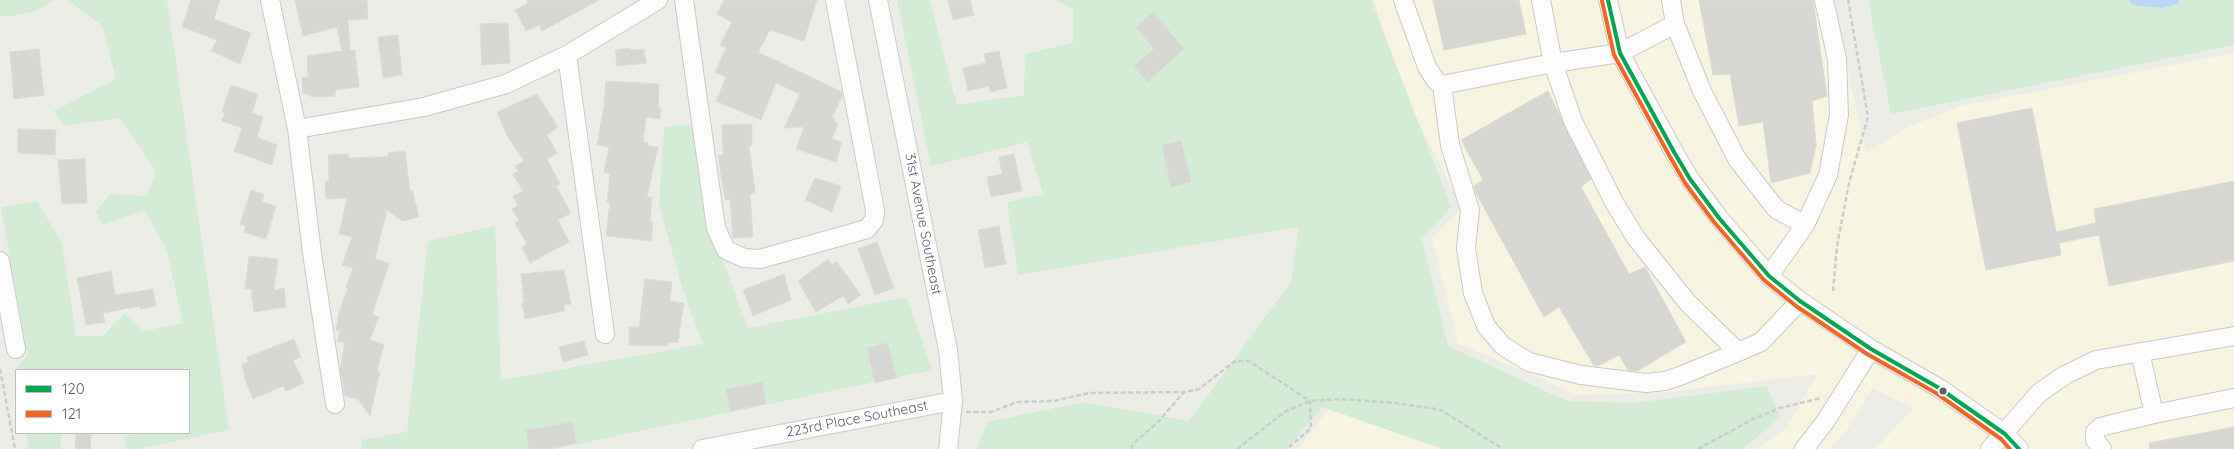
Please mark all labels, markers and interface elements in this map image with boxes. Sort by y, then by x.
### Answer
street label: 31st Avenue Southeast [901,152,945,296]
legend [15,369,190,434]
text: 120 [62,379,85,398]
unlabelled marker [1938,386,1948,396]
street label: 223rd Place Southeast [785,397,929,441]
text: 121 [62,404,81,423]

